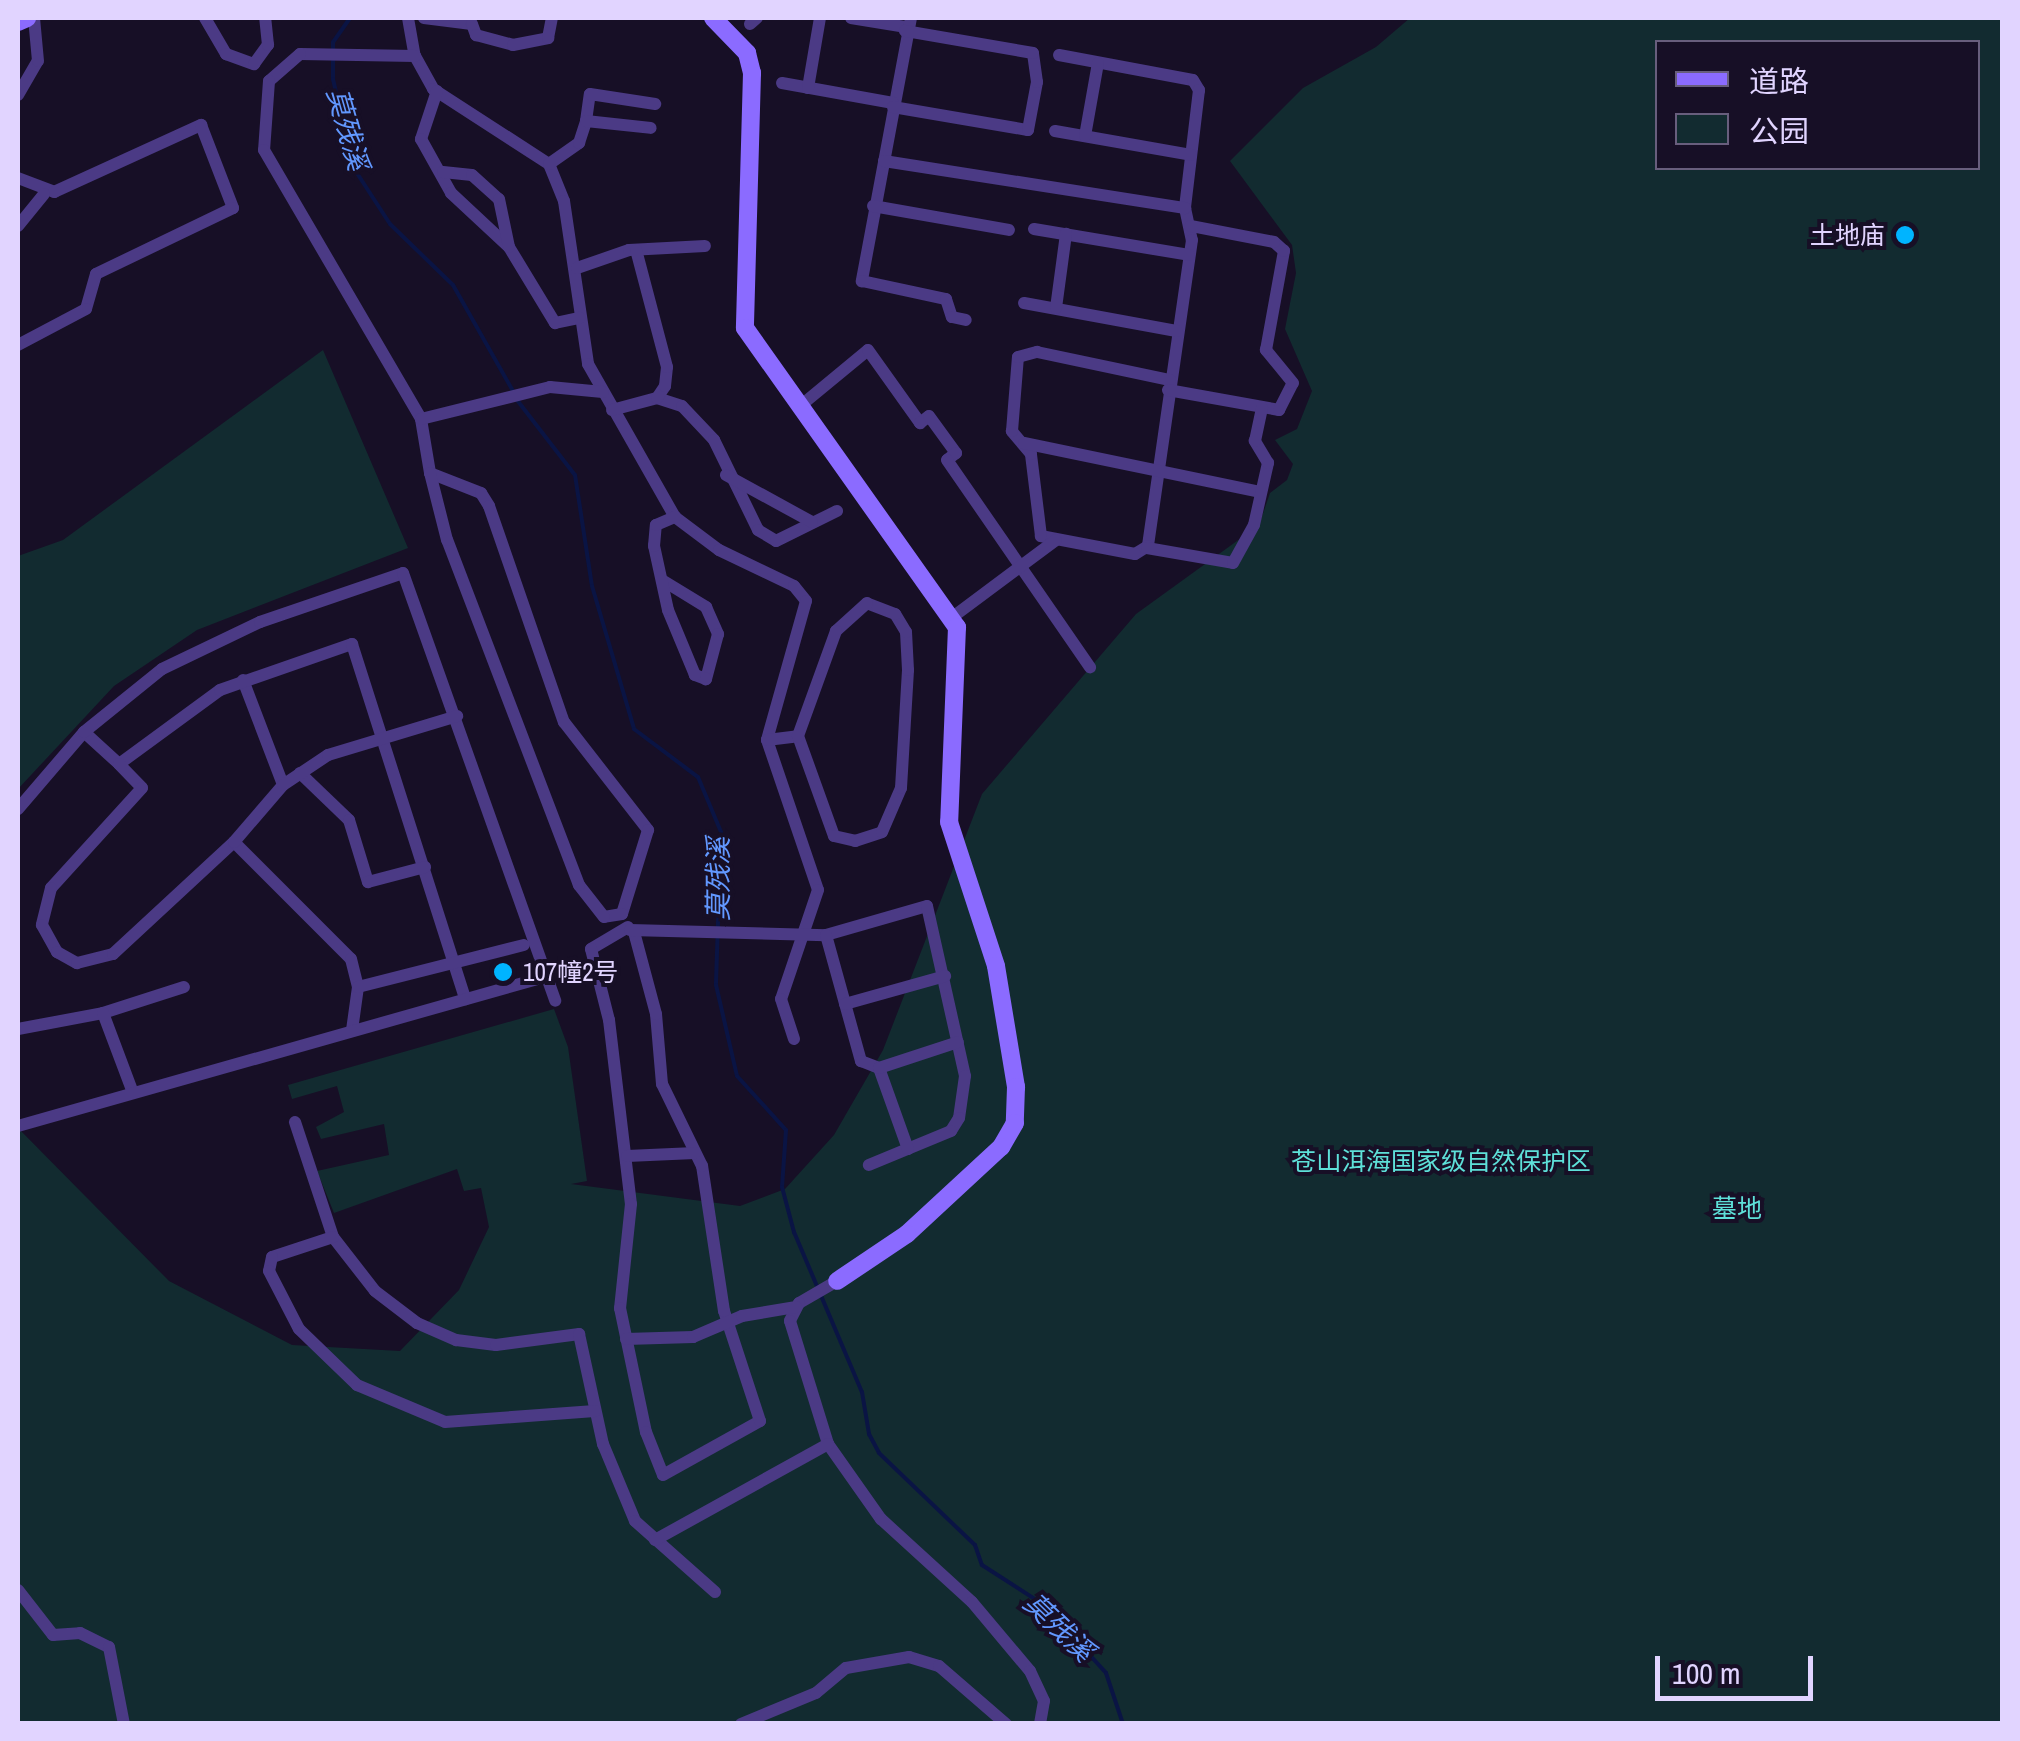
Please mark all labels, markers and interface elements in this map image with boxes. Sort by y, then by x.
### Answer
legend [1655,40,1980,170]
text: 道路 [1749,61,1809,101]
water label: 莫残溪 [320,84,376,174]
text: 公园 [1749,111,1809,151]
place label: 土地庙 [1810,220,1885,250]
marker: 土地庙 [1894,224,1916,246]
water label: 莫残溪 [701,837,735,921]
place label: 107幢2号 [523,957,619,987]
marker: 107幢2号 [492,961,514,983]
park label: 苍山洱海国家级自然保护区 [1291,1146,1591,1176]
park label: 墓地 [1712,1193,1762,1223]
water label: 莫残溪 [1017,1586,1101,1668]
scale bar [1660,1636,1818,1698]
text: 100 m [1672,1653,1740,1693]

